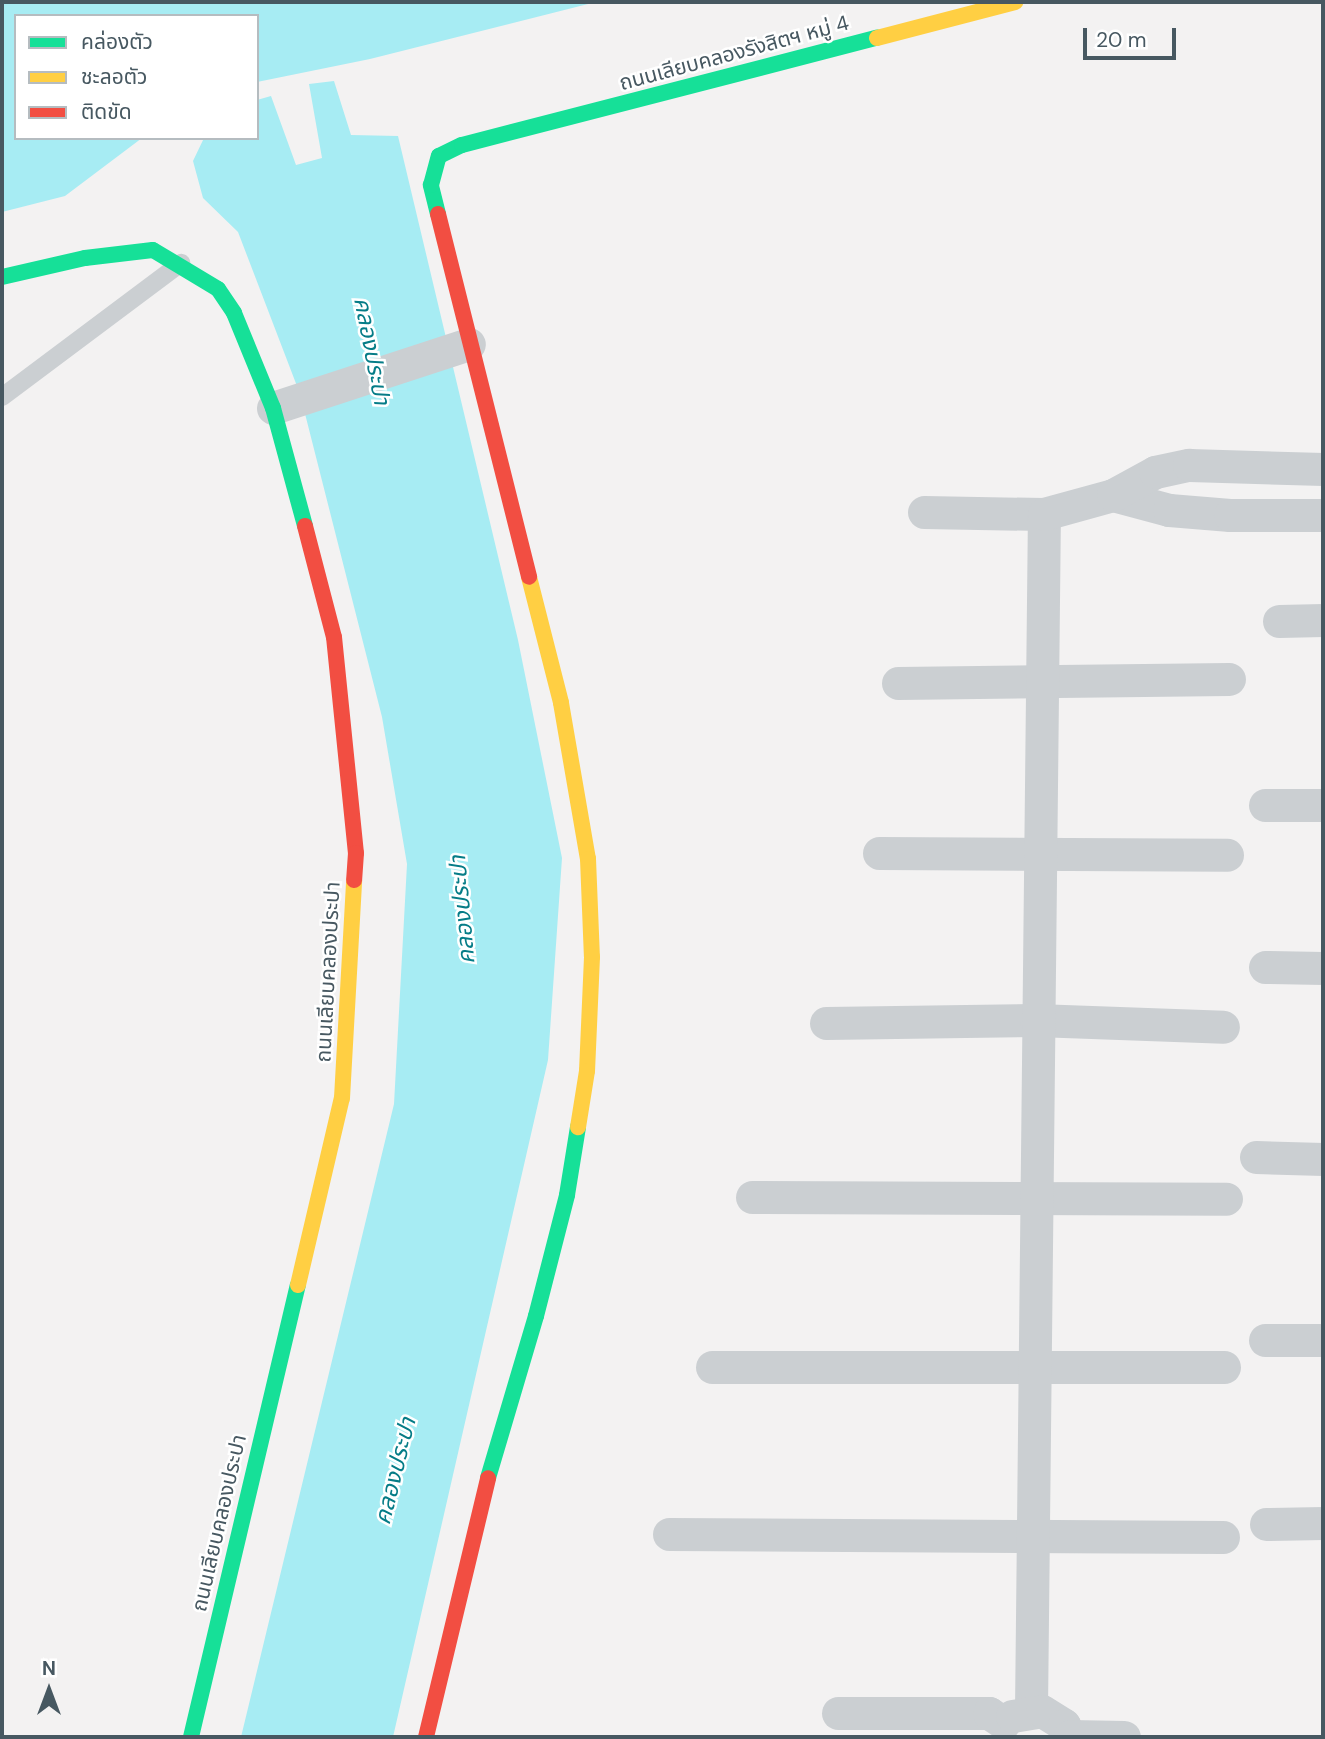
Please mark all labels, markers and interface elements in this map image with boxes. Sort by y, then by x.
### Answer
street label: ถนนเลียบคลองรังสิตฯ หมู่ 4 [616,10,852,96]
legend [14,14,259,140]
scale bar [1087,14,1180,58]
text: 20 m [1096,26,1147,54]
text: คล่องตัว [81,28,153,56]
text: ชะลอตัว [81,63,147,91]
text: ติดขัด [81,98,132,126]
water label: คลองประปา [348,295,396,407]
water label: คลองประปา [444,855,480,965]
street label: ถนนเลียบคลองประปา [311,881,345,1063]
water label: คลองประปา [368,1415,422,1527]
street label: ถนนเลียบคลองประปา [186,1432,252,1614]
north arrow [14,1655,84,1725]
text: N [42,1656,56,1681]

